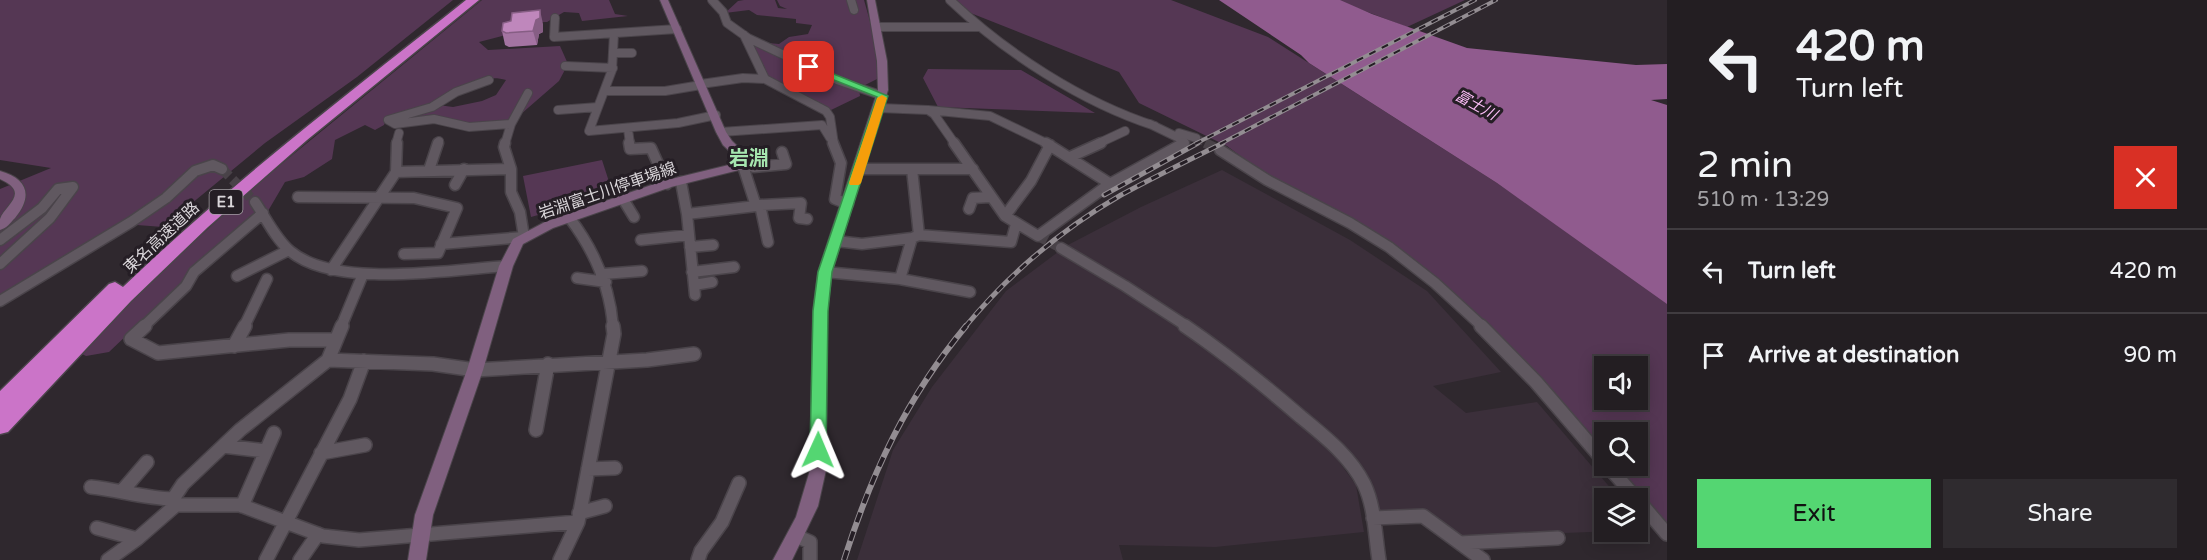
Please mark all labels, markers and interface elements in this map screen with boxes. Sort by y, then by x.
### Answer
text: 420 m [1796,21,1925,72]
icon: left [1697,24,1775,102]
pin [783,41,834,92]
icon: arrive [792,50,825,83]
text: Turn left [1796,72,1903,105]
water label: 富士川 [1452,86,1502,125]
text: 2 min [1697,144,1793,187]
button: close [2114,146,2177,209]
district label: 岩淵 [729,147,769,171]
street label: 岩淵富士川停車場線 [536,158,679,224]
text: 510 m · 13:29 [1697,188,1829,212]
road number: E1 [210,190,242,214]
street label: 東名高速道路 [120,198,204,278]
icon: left [1697,255,1730,288]
text: Turn left [1748,258,1836,284]
text: 420 m [2110,258,2177,284]
icon: arrive [1697,339,1730,372]
text: Arrive at destination [1748,342,1959,368]
text: 90 m [2123,342,2177,368]
map controls [1594,356,1648,542]
button: sound [1594,356,1648,410]
position arrow [786,418,850,482]
button: search [1594,422,1648,476]
button: Exit [1697,479,1931,548]
button: Share [1943,479,2177,548]
button: layers [1594,488,1648,542]

